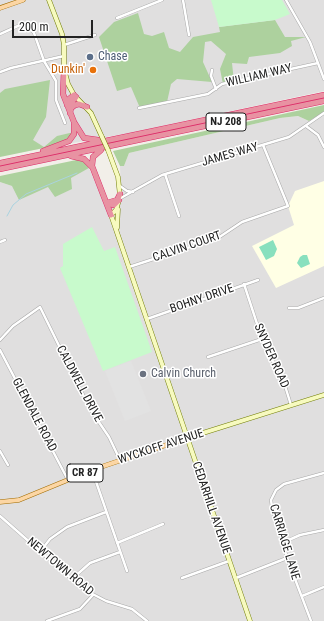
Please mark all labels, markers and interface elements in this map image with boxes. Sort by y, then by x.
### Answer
scale bar [14,12,95,38]
text: 200 m [19,20,49,34]
place label: Chase [98,50,127,64]
marker: Chase [85,52,95,62]
street label: WILLIAM WAY [225,61,293,91]
place label: Dunkin' [51,63,85,77]
marker: Dunkin' [88,65,98,75]
road number: NJ 208 [206,113,246,131]
street label: JAMES WAY [200,140,260,170]
street label: CALVIN COURT [151,229,223,265]
street label: BOHNY DRIVE [168,281,236,317]
street label: SNYDER ROAD [250,322,292,390]
street label: CALDWELL DRIVE [53,343,105,425]
place label: Calvin Church [151,367,216,381]
marker: Calvin Church [138,369,148,379]
street label: GLENDALE ROAD [9,376,59,454]
street label: WYCKOFF AVENUE [116,426,206,468]
street label: CEDARHILL AVENUE [188,460,234,556]
road number: CR 87 [67,464,103,482]
street label: CARRIAGE LANE [266,502,302,582]
street label: NEWTOWN ROAD [24,535,96,599]

